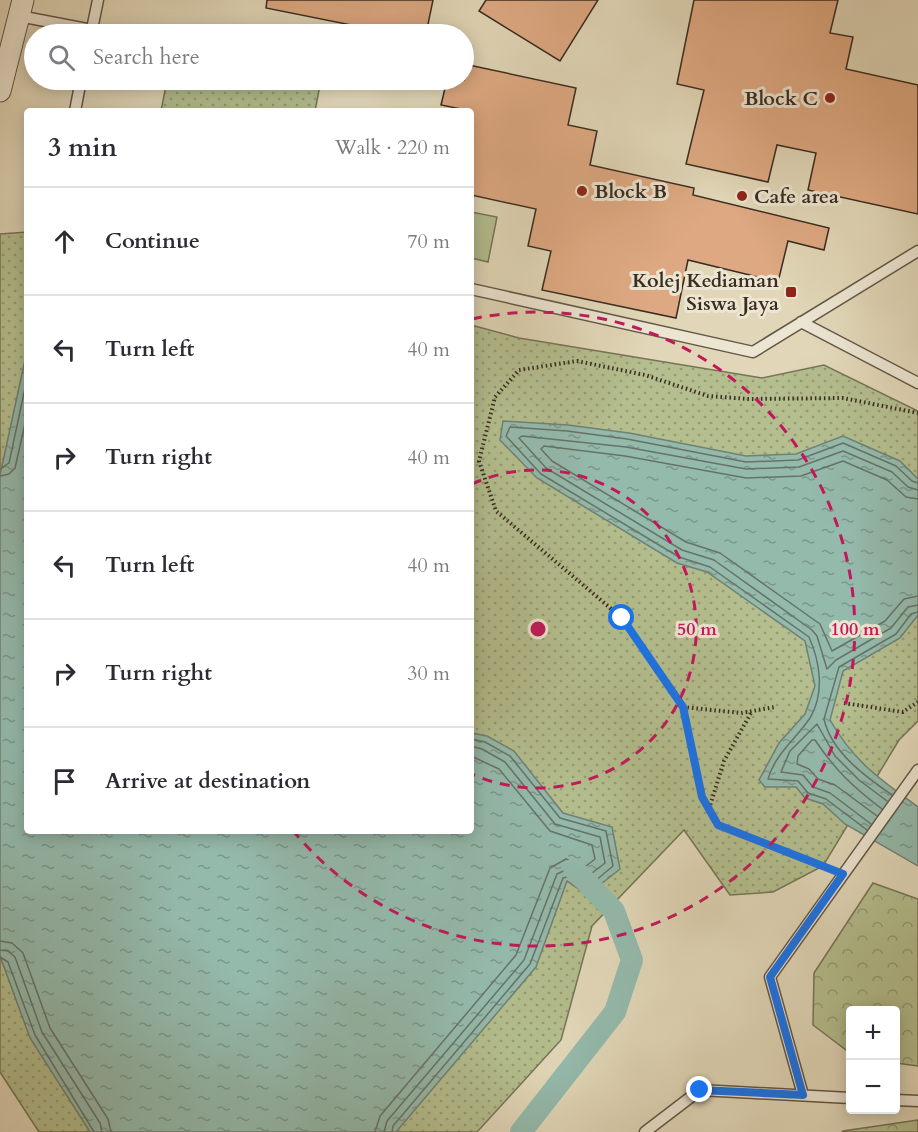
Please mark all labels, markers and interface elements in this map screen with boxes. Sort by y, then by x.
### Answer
search box [24,24,474,90]
icon: search [45,41,78,74]
text: Search here [93,42,200,72]
place label: Block C [744,85,818,112]
marker: Block C [823,91,837,105]
text: 3 min [48,130,117,165]
text: Walk · 220 m [335,134,450,161]
place label: Block B [594,178,667,205]
place label: Cafe area [754,183,839,210]
marker: Block B [575,184,589,198]
marker: Cafe area [735,189,749,203]
icon: ahead [48,225,81,258]
text: Continue [105,226,200,256]
text: 70 m [407,228,450,255]
place label: Kolej Kediaman Siswa Jaya [632,267,779,317]
marker: Kolej Kediaman Siswa Jaya [784,285,798,299]
icon: left [48,333,81,366]
text: Turn left [105,334,194,364]
text: 40 m [407,336,450,363]
icon: right [48,441,81,474]
text: Turn right [105,442,212,472]
text: 40 m [407,444,450,471]
icon: left [48,549,81,582]
text: Turn left [105,550,194,580]
text: 40 m [407,552,450,579]
route start [608,604,634,630]
text: 50 m [677,617,717,642]
text: 100 m [830,617,880,642]
centre of rings [528,619,548,639]
icon: right [48,657,81,690]
text: Turn right [105,658,212,688]
text: 30 m [407,660,450,687]
icon: arrive [48,765,81,798]
text: Arrive at destination [105,766,310,796]
map controls [846,1006,900,1114]
button: + [846,1006,900,1060]
button: − [846,1060,900,1114]
route end [686,1076,712,1102]

